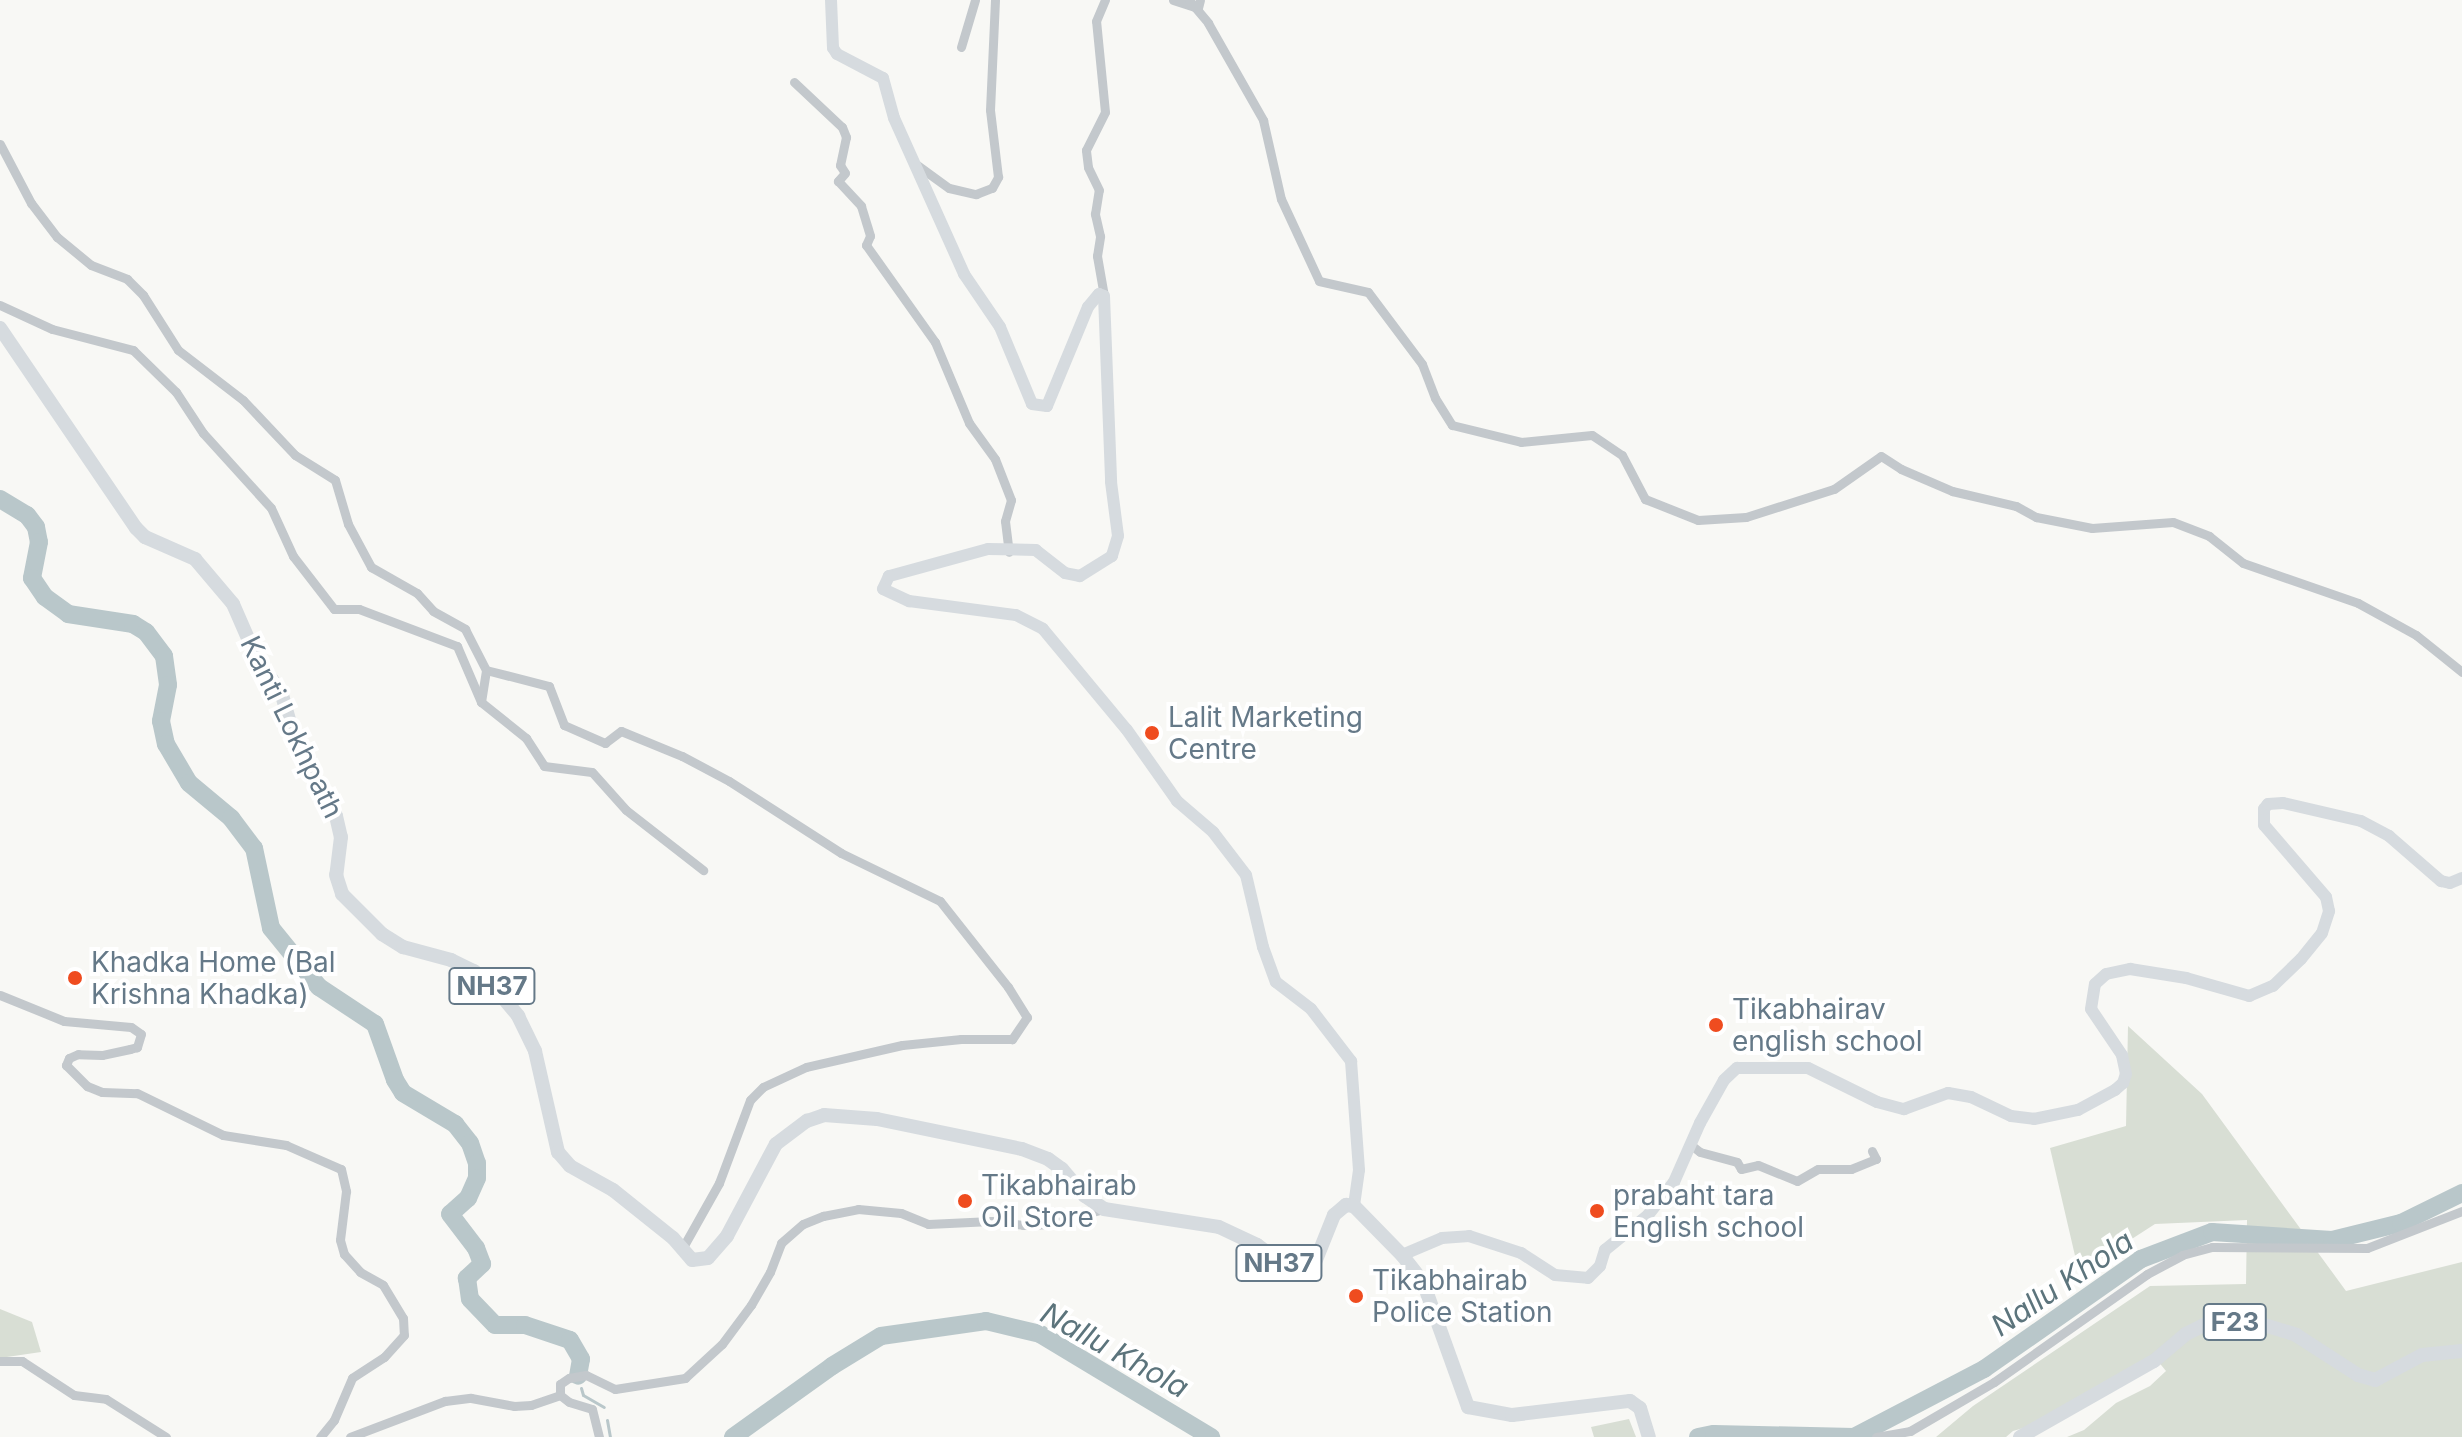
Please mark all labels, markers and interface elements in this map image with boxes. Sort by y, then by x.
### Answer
street label: Kanti Lokhpath [233,631,351,823]
place label: Lalit Marketing Centre [1168,700,1363,766]
marker: Lalit Marketing Centre [1143,724,1161,742]
place label: Khadka Home (Bal Krishna Khadka) [91,945,336,1011]
road number: NH37 [448,964,536,1008]
marker: Khadka Home (Bal Krishna Khadka) [66,969,84,987]
place label: Tikabhairav english school [1732,992,1923,1058]
marker: Tikabhairav english school [1707,1016,1725,1034]
place label: Tikabhairab Oil Store [981,1168,1137,1234]
place label: prabaht tara English school [1613,1178,1804,1244]
marker: Tikabhairab Oil Store [956,1192,974,1210]
marker: prabaht tara English school [1588,1202,1606,1220]
water label: Nallu Khola [1984,1222,2140,1344]
road number: NH37 [1235,1241,1323,1285]
place label: Tikabhairab Police Station [1372,1263,1553,1329]
marker: Tikabhairab Police Station [1347,1287,1365,1305]
water label: Nallu Khola [1035,1295,1195,1405]
road number: F23 [2201,1300,2269,1344]

